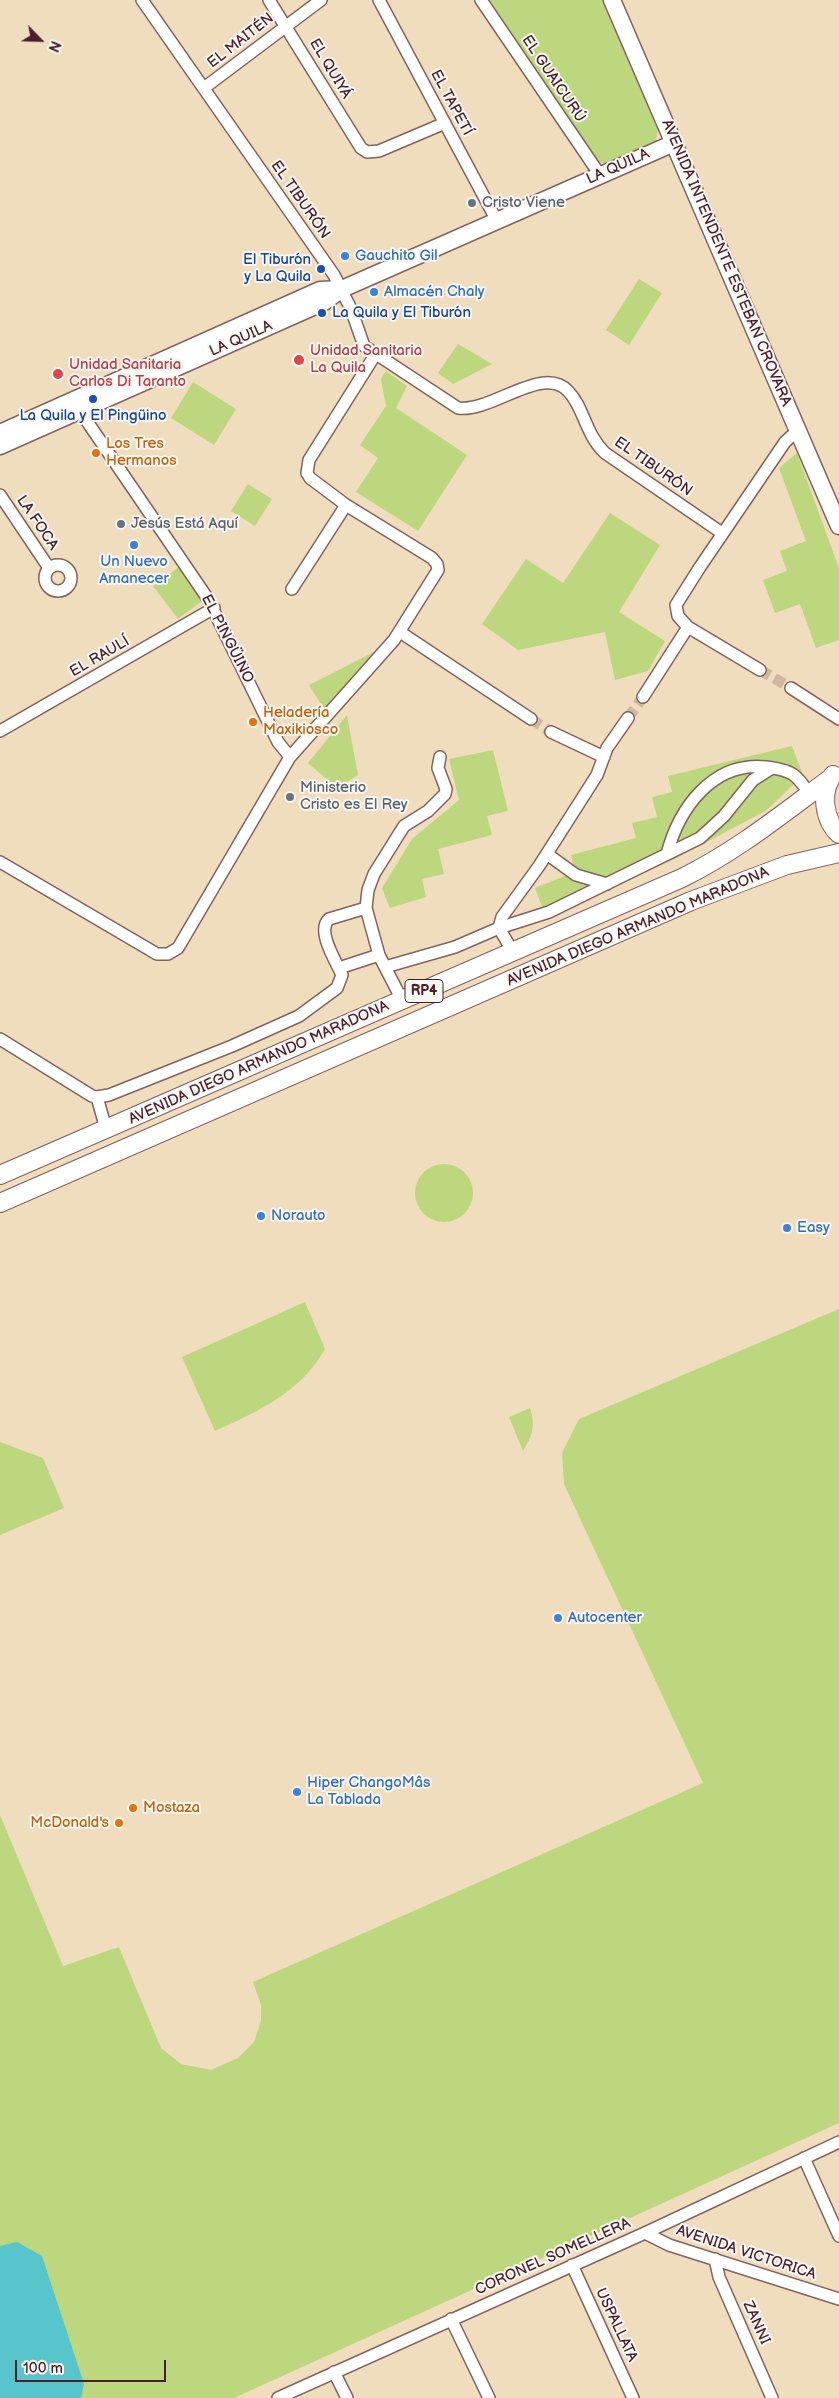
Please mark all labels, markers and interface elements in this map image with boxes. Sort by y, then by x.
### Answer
street label: EL MAITÉN [204,10,278,72]
north arrow [15,15,65,65]
street label: EL GUAICURÚ [517,32,589,126]
street label: EL QUIYÁ [305,36,355,102]
text: N [44,38,64,55]
street label: EL TAPETÍ [426,67,476,139]
street label: AVENIDA INTENDENTE ESTEBAN CROVARA [657,117,795,409]
street label: LA QUILA [584,145,652,189]
street label: EL TIBURÓN [267,158,333,242]
place label: Cristo Viene [482,194,565,212]
marker: Cristo Viene [466,197,478,209]
place label: Gauchito Gil [355,247,438,265]
marker: Gauchito Gil [339,250,351,262]
place label: El Tiburón y La Quila [243,251,311,286]
marker: El Tiburón y La Quila [315,263,327,275]
place label: Almacén Chaly [384,283,484,301]
marker: Almacén Chaly [368,286,380,298]
place label: La Quila y El Tiburón [332,304,471,322]
marker: La Quila y El Tiburón [316,307,328,319]
street label: LA QUILA [207,317,275,361]
place label: Unidad Sanitaria La Quila [310,342,422,377]
marker: Unidad Sanitaria La Quila [292,353,306,367]
place label: Unidad Sanitaria Carlos Di Taranto [69,356,186,391]
marker: Unidad Sanitaria Carlos Di Taranto [51,367,65,381]
marker: La Quila y El Pingüino [87,393,99,405]
place label: La Quila y El Pingüino [19,407,167,425]
street label: EL TIBURÓN [611,434,695,500]
place label: Los Tres Hermanos [106,435,177,470]
marker: Los Tres Hermanos [90,447,102,459]
street label: LA FOCA [12,492,62,554]
place label: Jesús Está Aquí [131,515,238,533]
marker: Jesús Está Aquí [115,518,127,530]
marker: Un Nuevo Amanecer [128,539,140,551]
place label: Un Nuevo Amanecer [99,553,169,588]
street label: EL PINGÜINO [197,592,257,686]
street label: EL RAULÍ [67,633,133,681]
place label: Heladería Maxikiosco [263,704,338,739]
marker: Heladería Maxikiosco [247,716,259,728]
place label: Ministerio Cristo es El Rey [300,779,408,814]
marker: Ministerio Cristo es El Rey [284,791,296,803]
street label: AVENIDA DIEGO ARMANDO MARADONA [504,863,772,991]
road number: RP4 [405,979,443,1002]
street label: AVENIDA DIEGO ARMANDO MARADONA [126,997,392,1129]
place label: Norauto [271,1207,325,1225]
marker: Norauto [255,1210,267,1222]
place label: Easy [797,1219,830,1237]
marker: Easy [781,1222,793,1234]
place label: Autocenter [568,1609,642,1627]
marker: Autocenter [552,1612,564,1624]
place label: Hiper ChangoMâs La Tablada [307,1774,431,1809]
marker: Hiper ChangoMâs La Tablada [291,1786,303,1798]
place label: Mostaza [143,1799,200,1817]
marker: Mostaza [127,1802,139,1814]
place label: McDonald's [30,1814,109,1832]
marker: McDonald's [113,1817,125,1829]
street label: CORONEL SOMELLERA [472,2215,634,2299]
street label: AVENIDA VICTORICA [674,2222,818,2284]
street label: USPALLATA [591,2285,641,2365]
street label: ZANNI [739,2299,773,2347]
scale bar [18,2350,169,2382]
text: 100 m [23,2359,63,2378]

